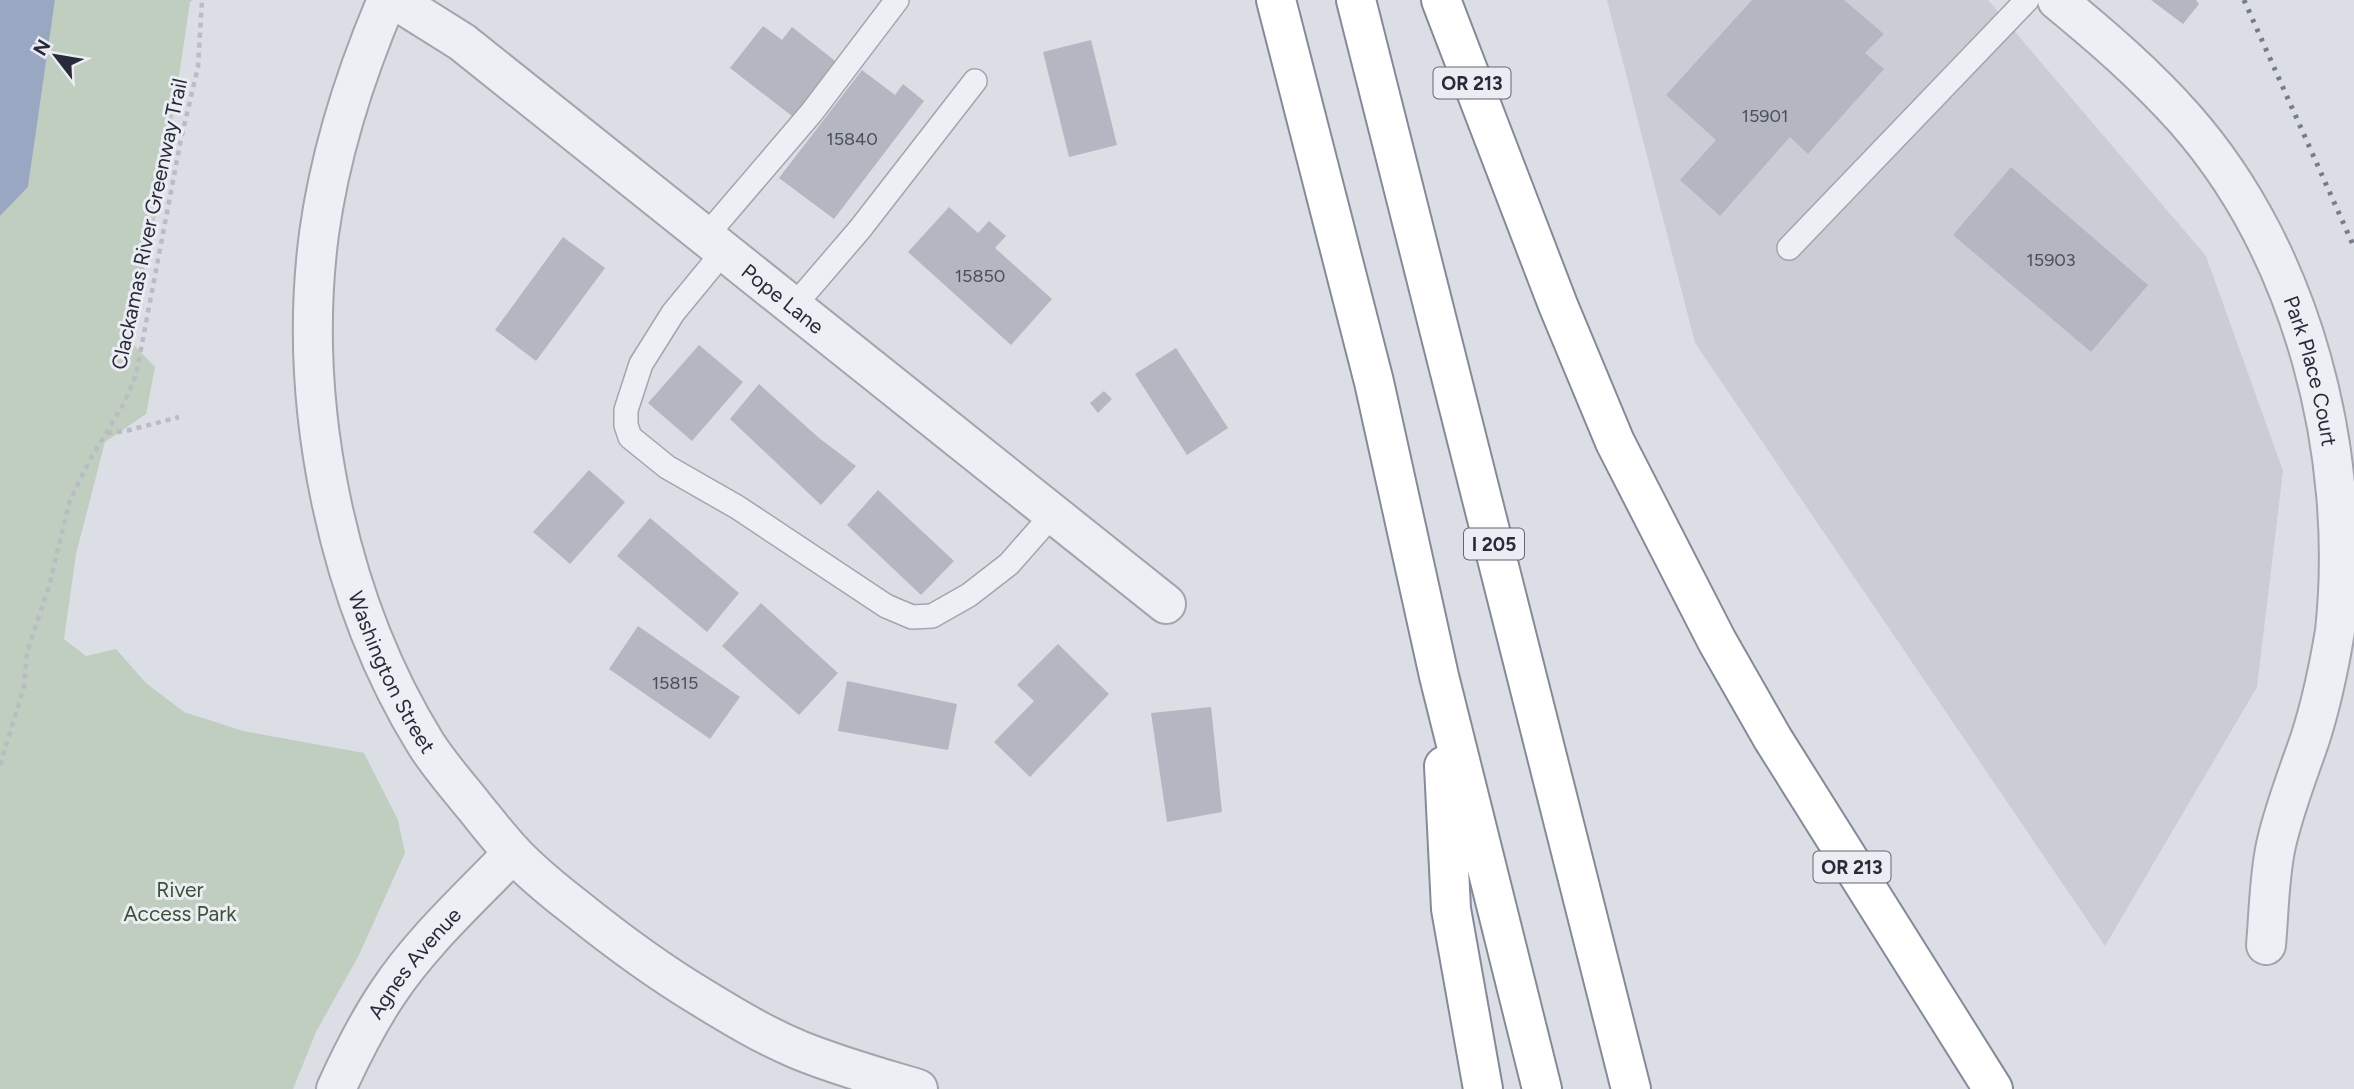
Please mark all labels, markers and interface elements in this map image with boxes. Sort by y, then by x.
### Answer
north arrow [21,21,91,91]
text: N [28,35,55,60]
road number: OR 213 [1434,68,1510,99]
street label: Clackamas River Greenway Trail [106,76,192,372]
house number: 15901 [1742,105,1788,127]
house number: 15840 [826,128,878,150]
house number: 15903 [2026,249,2076,271]
street label: Pope Lane [737,258,829,339]
house number: 15850 [955,265,1005,287]
street label: Park Place Court [2279,292,2343,448]
road number: I 205 [1464,528,1524,559]
street label: Washington Street [344,588,441,758]
house number: 15815 [652,672,698,694]
road number: OR 213 [1814,852,1890,882]
park label: River Access Park [124,877,237,926]
street label: Agnes Avenue [362,902,466,1023]

